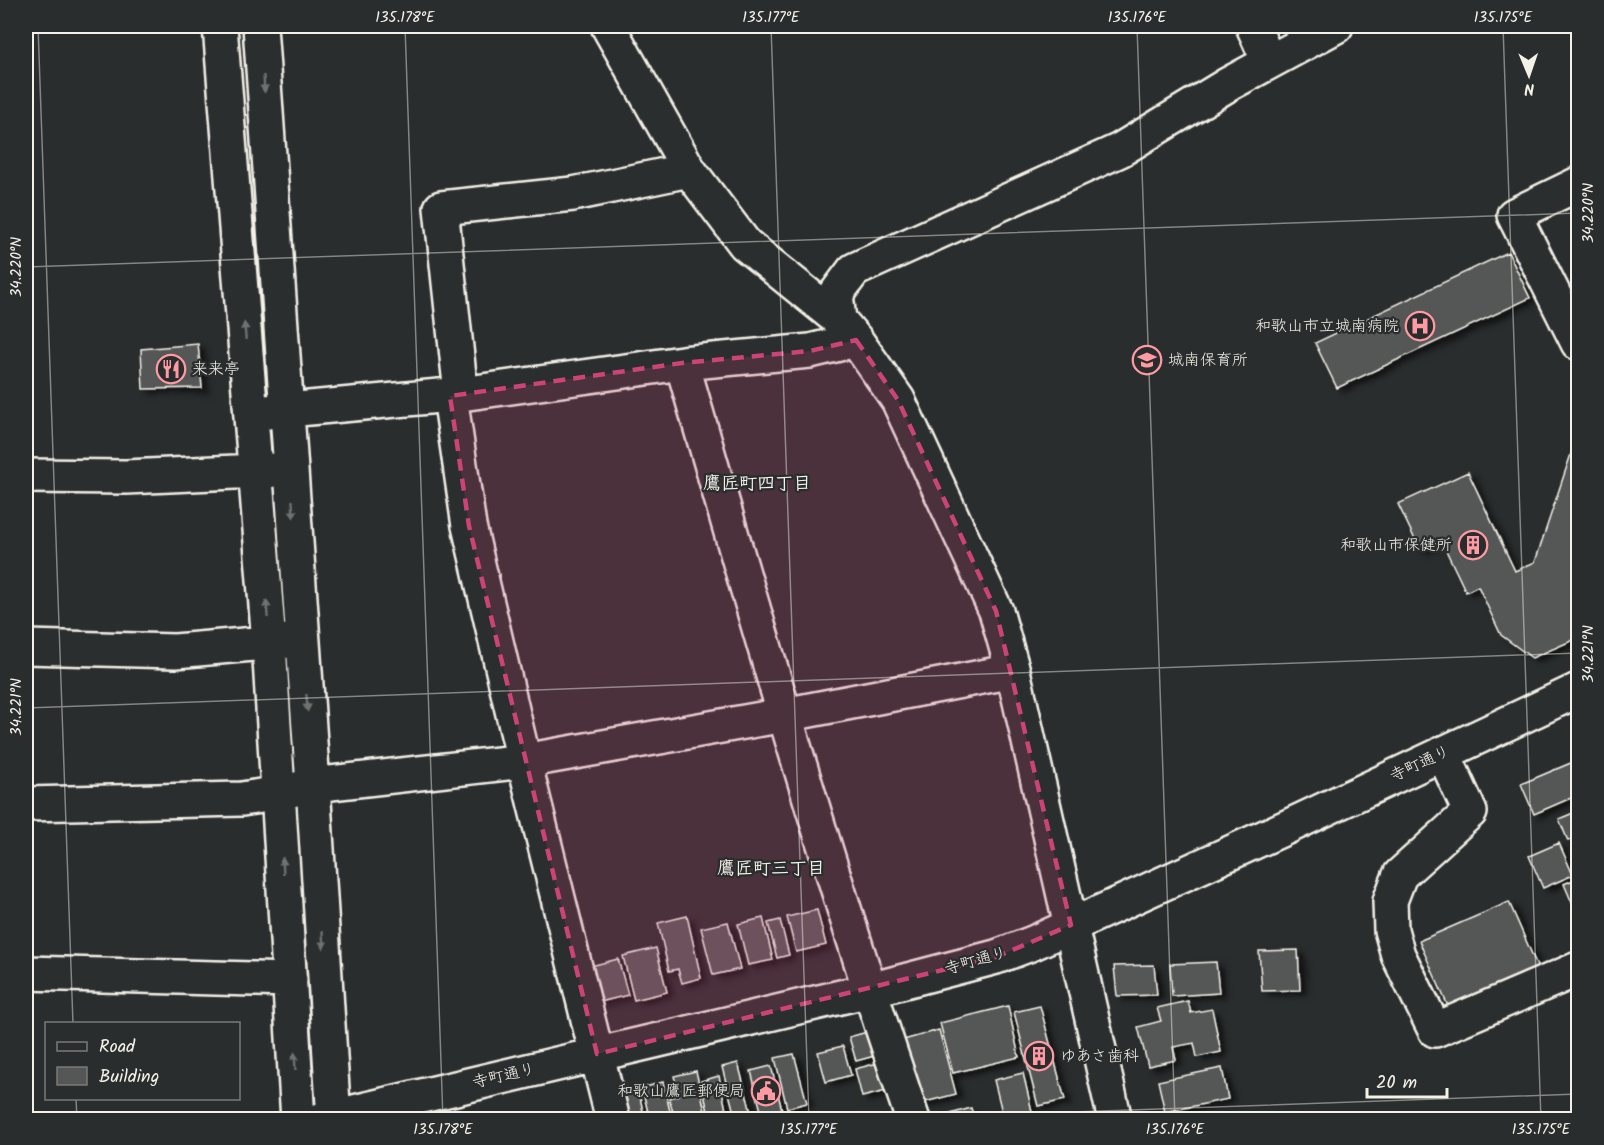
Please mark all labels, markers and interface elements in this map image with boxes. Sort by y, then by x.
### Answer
text: 135.178°E [375,6,436,30]
text: 135.177°E [742,6,801,30]
text: 135.176°E [1108,6,1168,30]
text: 135.175°E [1474,6,1533,30]
north arrow [1499,45,1559,105]
one-way arrow [259,74,269,93]
text: N [1524,76,1535,101]
text: 34.220°N [1577,183,1601,243]
text: 34.220°N [5,237,29,297]
hospital icon: 和歌山市立城南病院 [1404,310,1436,342]
place label: 和歌山市立城南病院 [1255,314,1399,339]
one-way arrow [240,321,250,340]
school or university icon: 城南保育所 [1131,344,1163,376]
place label: 城南保育所 [1168,348,1248,373]
restaurant icon: 来来亭 [155,353,187,385]
place label: 来来亭 [192,357,240,382]
district label: 鷹匠町四丁目 [703,470,811,499]
one-way arrow [289,499,298,518]
building icon: 和歌山市保健所 [1457,529,1489,561]
place label: 和歌山市保健所 [1340,533,1452,558]
one-way arrow [262,599,271,618]
text: 34.221°N [1577,625,1601,683]
text: 34.221°N [5,678,29,736]
one-way arrow [303,694,312,713]
street label: 寺町通り [1386,739,1454,789]
district label: 鷹匠町三丁目 [717,855,825,884]
one-way arrow [279,857,288,876]
one-way arrow [318,930,327,949]
street label: 寺町通り [942,940,1010,982]
legend [45,1022,240,1100]
text: Road [99,1033,136,1062]
building icon: ゆあさ歯科 [1023,1040,1055,1072]
place label: ゆあさ歯科 [1060,1044,1139,1069]
one-way arrow [290,1052,300,1071]
street label: 寺町通り [470,1057,538,1095]
scale bar [1367,1061,1446,1099]
text: Building [99,1063,159,1092]
text: 20 m [1376,1069,1417,1098]
public building icon: 和歌山鷹匠郵便局 [750,1075,782,1107]
place label: 和歌山鷹匠郵便局 [617,1079,745,1104]
text: 135.178°E [413,1118,474,1142]
text: 135.177°E [780,1118,839,1142]
text: 135.176°E [1146,1118,1206,1142]
text: 135.175°E [1512,1118,1571,1142]

